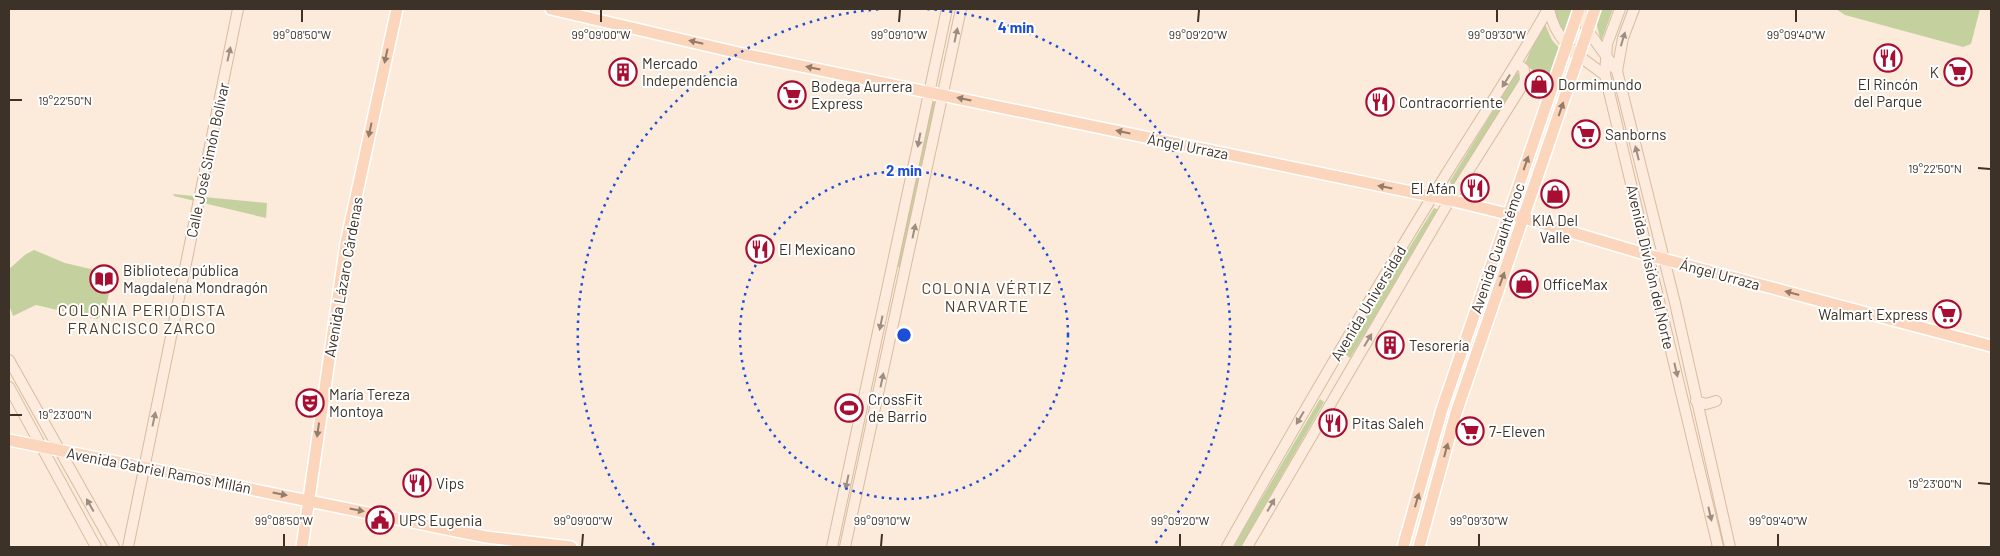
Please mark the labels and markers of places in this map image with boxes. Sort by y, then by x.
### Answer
restaurant icon: El Rincón del Parque [1873,43,1903,73]
place label: Mercado Independencia [642,54,738,89]
building icon: Mercado Independencia [608,57,638,87]
supermarket icon: K [1943,57,1973,87]
place label: K [1930,63,1939,81]
shop icon: Dormimundo [1524,69,1554,99]
place label: Dormimundo [1558,75,1642,93]
place label: El Rincón del Parque [1854,75,1922,110]
place label: Bodega Aurrera Express [811,77,913,112]
supermarket icon: Bodega Aurrera Express [777,80,807,110]
restaurant icon: Contracorriente [1365,87,1395,117]
place label: Contracorriente [1399,93,1503,111]
supermarket icon: Sanborns [1571,119,1601,149]
place label: Sanborns [1605,125,1667,143]
restaurant icon: El Afán [1460,173,1490,203]
place label: El Afán [1411,179,1456,197]
shop icon: KIA Del Valle [1540,179,1570,209]
place label: KIA Del Valle [1532,211,1578,246]
restaurant icon: El Mexicano [745,234,775,264]
place label: El Mexicano [779,240,856,258]
place label: Biblioteca pública Magdalena Mondragón [123,261,268,296]
library icon: Biblioteca pública Magdalena Mondragón [89,264,119,294]
shop icon: OfficeMax [1509,269,1539,299]
place label: OfficeMax [1543,275,1608,293]
supermarket icon: Walmart Express [1932,299,1962,329]
place label: Walmart Express [1818,305,1928,323]
centre of rings [895,326,913,344]
building icon: Tesorería [1375,330,1405,360]
place label: Tesorería [1409,336,1469,354]
place label: María Tereza Montoya [329,385,410,420]
theatre icon: María Tereza Montoya [295,388,325,418]
place label: CrossFit de Barrio [868,390,927,425]
sports icon: CrossFit de Barrio [834,393,864,423]
restaurant icon: Pitas Saleh [1318,408,1348,438]
place label: Pitas Saleh [1352,414,1424,432]
supermarket icon: 7-Eleven [1455,416,1485,446]
place label: 7-Eleven [1489,422,1545,440]
restaurant icon: Vips [402,468,432,498]
place label: Vips [436,474,464,492]
public building icon: UPS Eugenia [365,505,395,535]
place label: UPS Eugenia [399,511,482,529]

